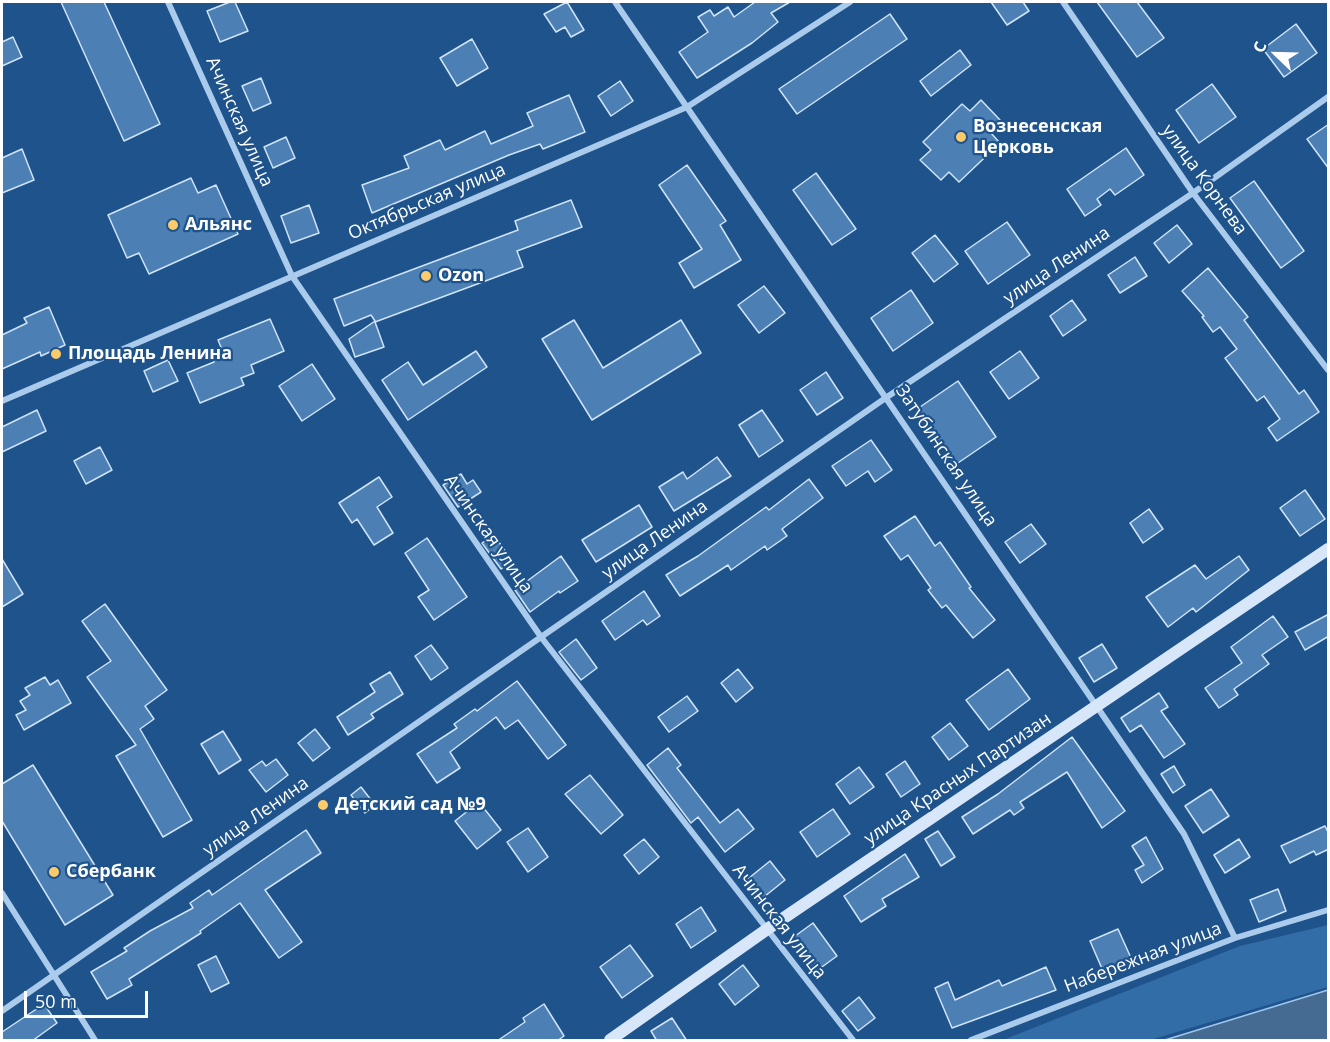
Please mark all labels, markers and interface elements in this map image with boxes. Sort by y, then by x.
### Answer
north arrow [1246,24,1306,84]
text: С [1247,38,1272,56]
street label: Ачинская улица [201,54,277,190]
place label: Вознесенская Церковь [973,116,1103,158]
street label: улица Корнева [1157,121,1251,239]
marker: Вознесенская Церковь [954,130,968,144]
street label: Октябрьская улица [345,159,509,245]
place label: Альянс [185,214,252,236]
marker: Альянс [166,218,180,232]
street label: улица Ленина [1000,222,1114,310]
place label: Ozon [438,265,484,287]
marker: Ozon [419,269,433,283]
place label: Площадь Ленина [68,343,232,365]
marker: Площадь Ленина [49,347,63,361]
street label: Затубинская улица [891,381,1001,531]
street label: Ачинская улица [439,471,537,597]
street label: улица Ленина [598,496,712,584]
street label: улица Красных Партизан [860,708,1056,850]
street label: улица Ленина [199,773,313,861]
place label: Детский сад №9 [335,794,486,816]
marker: Детский сад №9 [316,798,330,812]
street label: Ачинская улица [727,860,831,984]
place label: Сбербанк [66,861,156,883]
marker: Сбербанк [47,865,61,879]
street label: Набережная улица [1061,918,1225,998]
scale bar [27,979,152,1017]
text: 50 m [35,989,77,1013]

